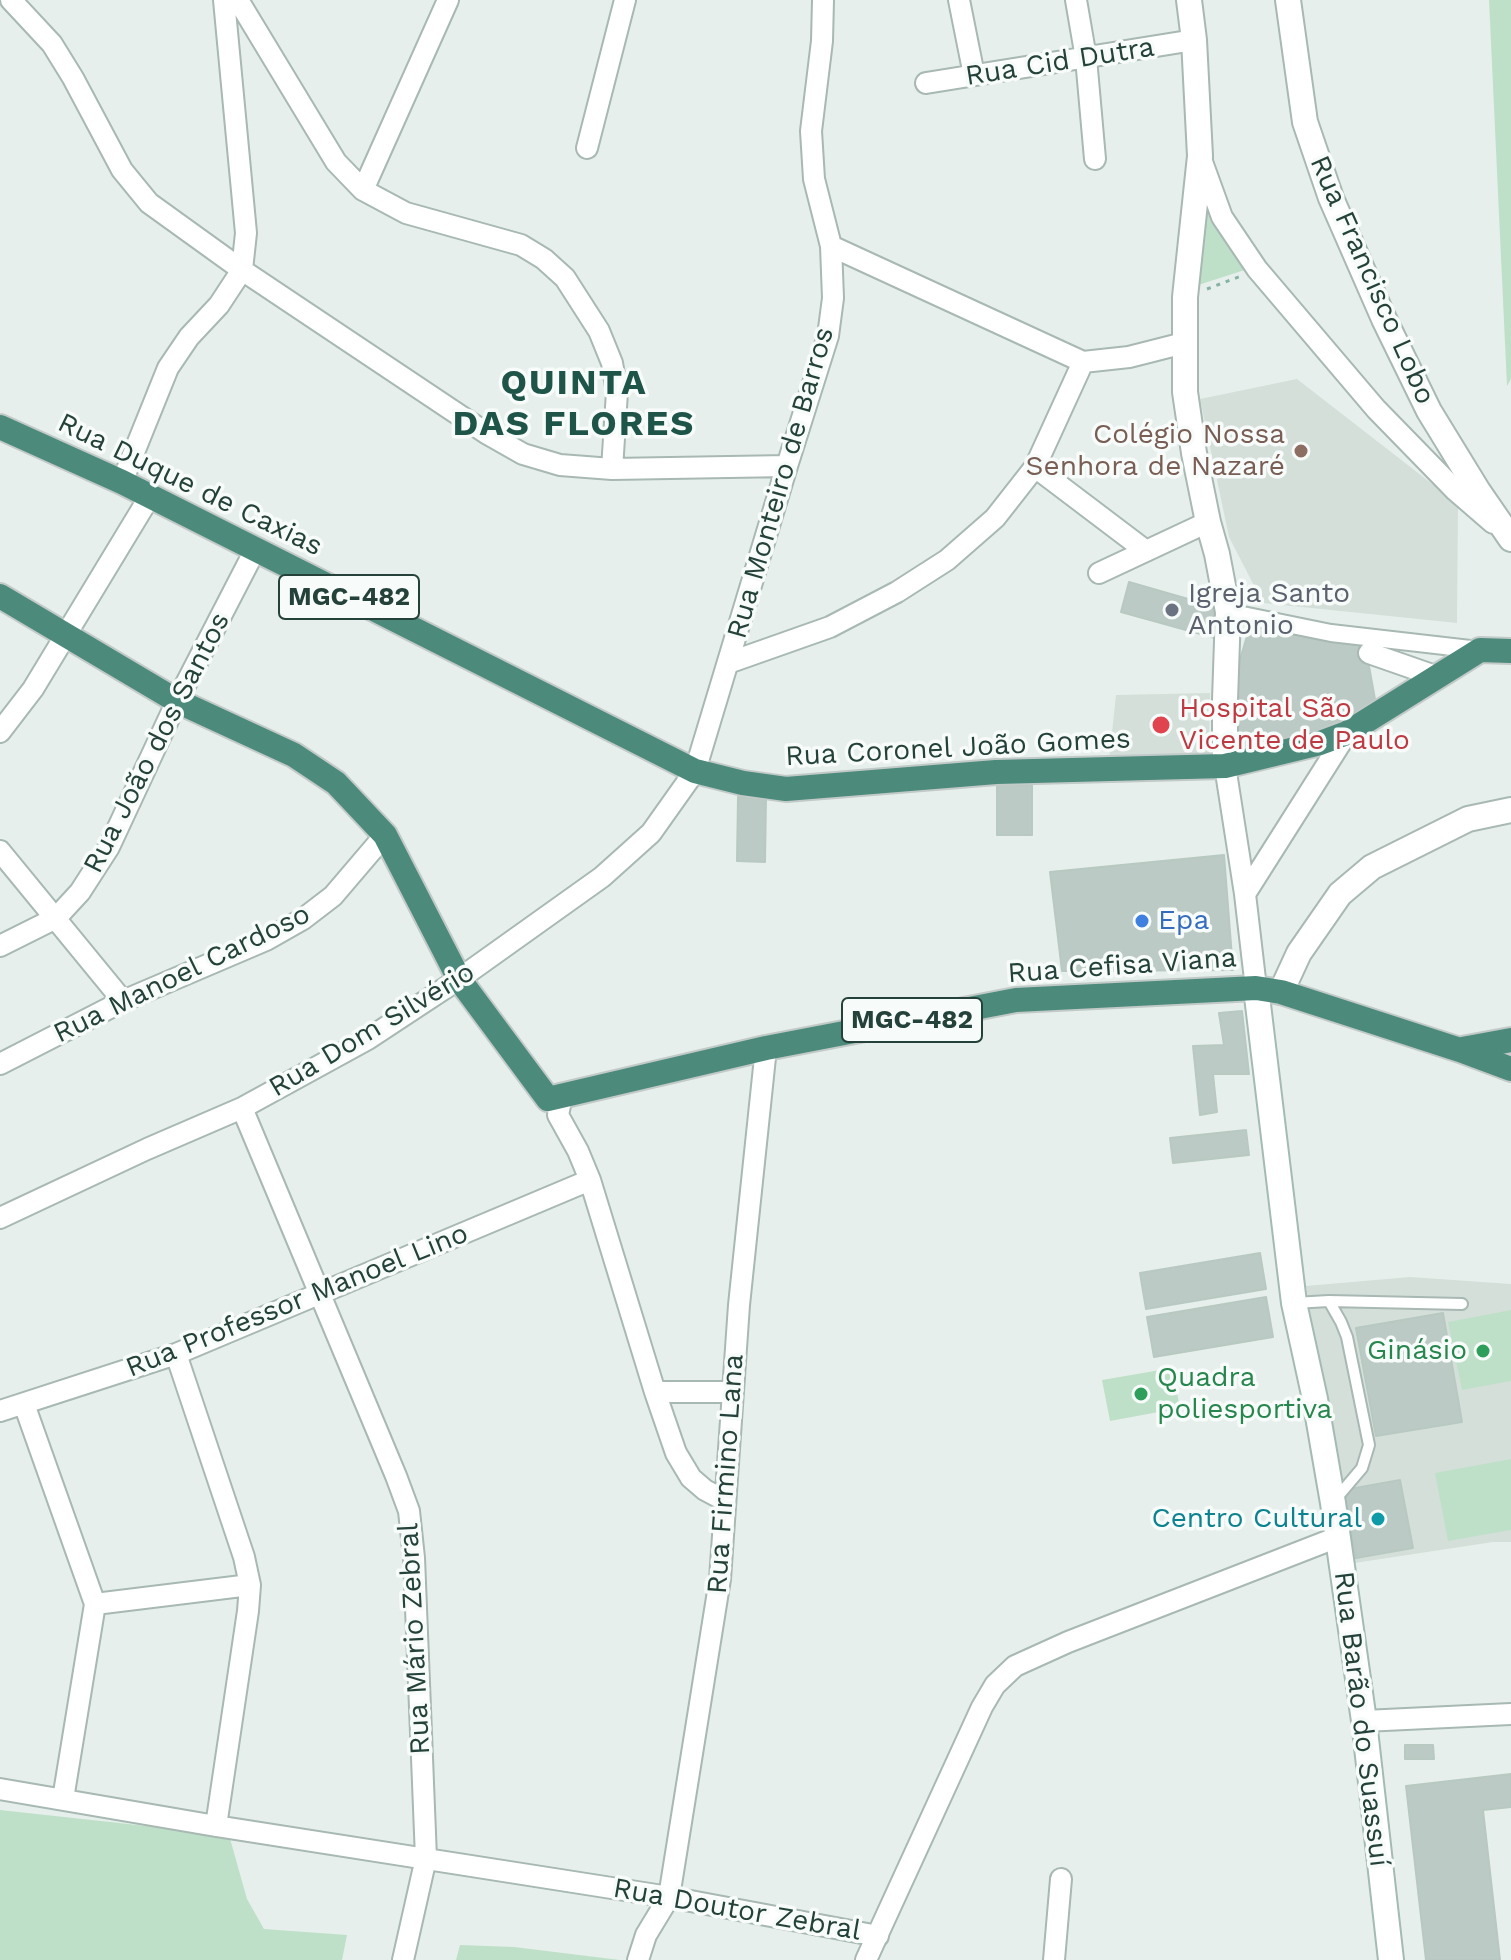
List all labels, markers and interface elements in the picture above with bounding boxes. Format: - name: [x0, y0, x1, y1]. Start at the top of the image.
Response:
- street label: Rua Cid Dutra: [963, 30, 1157, 94]
- street label: Rua Francisco Lobo: [1302, 151, 1442, 409]
- street label: Rua Monteiro de Barros: [720, 323, 842, 643]
- district label: QUINTA DAS FLORES: [453, 361, 695, 446]
- street label: Rua Duque de Caxias: [52, 406, 328, 564]
- place label: Colégio Nossa Senhora de Nazaré: [1026, 418, 1285, 484]
- marker: Colégio Nossa Senhora de Nazaré: [1292, 442, 1310, 460]
- road number: MGC-482: [279, 575, 419, 619]
- place label: Igreja Santo Antonio: [1188, 577, 1350, 643]
- marker: Igreja Santo Antonio: [1163, 601, 1181, 619]
- street label: Rua João dos Santos: [77, 607, 237, 879]
- place label: Hospital São Vicente de Paulo: [1179, 692, 1410, 758]
- marker: Hospital São Vicente de Paulo: [1150, 714, 1172, 736]
- street label: Rua Coronel João Gomes: [785, 722, 1131, 774]
- street label: Rua Manoel Cardoso: [48, 897, 316, 1051]
- place label: Epa: [1158, 904, 1209, 938]
- marker: Epa: [1133, 912, 1151, 930]
- street label: Rua Cefisa Viana: [1006, 941, 1238, 991]
- street label: Rua Dom Silvério: [263, 955, 481, 1105]
- road number: MGC-482: [842, 998, 982, 1042]
- street label: Rua Professor Manoel Lino: [121, 1217, 473, 1385]
- place label: Ginásio: [1367, 1334, 1467, 1368]
- marker: Ginásio: [1474, 1342, 1492, 1360]
- street label: Rua Firmino Lana: [701, 1353, 751, 1595]
- place label: Quadra poliesportiva: [1157, 1361, 1332, 1427]
- marker: Quadra poliesportiva: [1132, 1385, 1150, 1403]
- place label: Centro Cultural: [1151, 1502, 1362, 1536]
- marker: Centro Cultural: [1369, 1510, 1387, 1528]
- street label: Rua Mário Zebral: [392, 1522, 438, 1756]
- street label: Rua Barão do Suassuí: [1326, 1569, 1396, 1869]
- street label: Rua Doutor Zebral: [611, 1872, 863, 1948]

